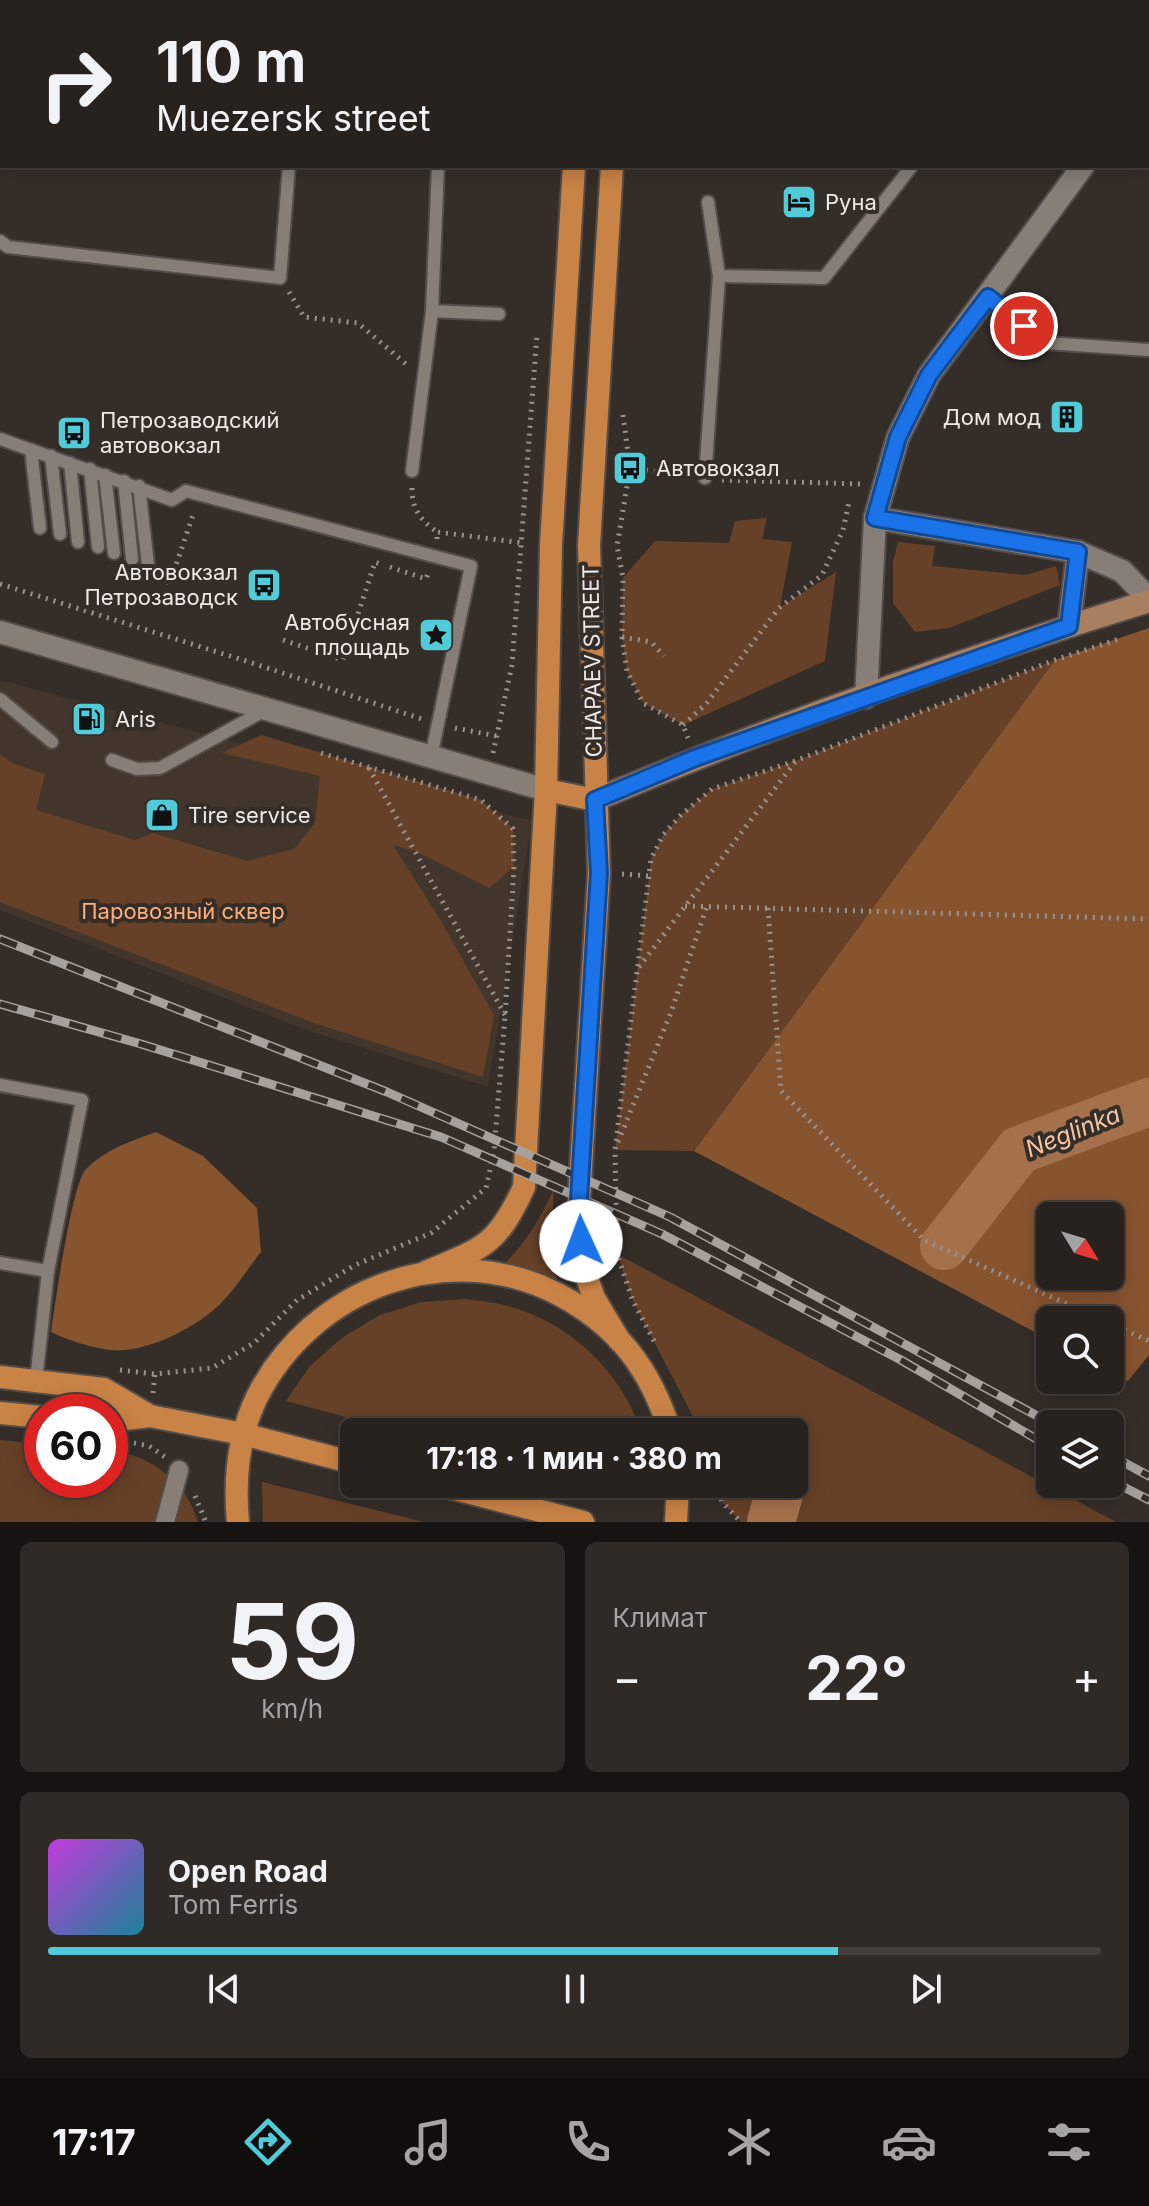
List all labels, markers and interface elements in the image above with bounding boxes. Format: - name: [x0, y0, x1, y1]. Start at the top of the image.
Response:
- text: 110 m: [156, 28, 306, 96]
- icon: right: [24, 32, 128, 136]
- text: Muezersk street: [156, 96, 431, 140]
- hotel icon: Руна: [780, 183, 818, 221]
- place label: Руна: [825, 189, 877, 215]
- pin: [990, 292, 1058, 360]
- icon: arrive: [1002, 304, 1046, 348]
- building icon: Дом мод: [1048, 398, 1086, 436]
- place label: Дом мод: [943, 404, 1041, 430]
- place label: Петрозаводский автовокзал: [100, 407, 280, 458]
- bus stop icon: Петрозаводский автовокзал: [55, 414, 93, 452]
- bus stop icon: Автовокзал: [611, 449, 649, 487]
- place label: Автовокзал: [656, 455, 780, 481]
- place label: Автовокзал Петрозаводск: [84, 559, 238, 610]
- street label: CHAPAEV STREET: [577, 564, 607, 758]
- bus stop icon: Автовокзал Петрозаводск: [245, 566, 283, 604]
- place label: Автобусная площадь: [284, 609, 410, 660]
- place icon: Автобусная площадь: [417, 616, 455, 654]
- fuel station icon: Aris: [70, 700, 108, 738]
- place label: Aris: [115, 706, 156, 732]
- shop icon: Tire service: [143, 796, 181, 834]
- place label: Tire service: [188, 802, 311, 828]
- park label: Паровозный сквер: [81, 898, 285, 924]
- water label: Neglinka: [1021, 1099, 1125, 1164]
- position arrow: [539, 1199, 623, 1283]
- north arrow: [1036, 1202, 1124, 1290]
- map controls: [1036, 1202, 1124, 1498]
- button: search: [1036, 1306, 1124, 1394]
- speed limit sign: 60: [24, 1394, 128, 1498]
- button: layers: [1036, 1410, 1124, 1498]
- text: 17:18 · 1 мин · 380 m: [426, 1440, 722, 1476]
- text: 59: [225, 1578, 359, 1704]
- text: Климат: [613, 1602, 707, 1633]
- text: 22°: [805, 1642, 908, 1714]
- text: −: [613, 1651, 642, 1705]
- text: +: [1072, 1651, 1101, 1705]
- text: km/h: [261, 1693, 323, 1724]
- text: Open Road: [168, 1853, 328, 1889]
- text: Tom Ferris: [168, 1889, 298, 1920]
- icon: previous: [202, 1967, 246, 2011]
- icon: pause: [553, 1967, 597, 2011]
- icon: next: [904, 1967, 948, 2011]
- icon: directions: [240, 2114, 296, 2170]
- icon: music: [400, 2114, 456, 2170]
- icon: phone: [560, 2114, 616, 2170]
- icon: climate: [721, 2114, 777, 2170]
- icon: car: [881, 2114, 937, 2170]
- icon: filters: [1041, 2114, 1097, 2170]
- text: 17:17: [52, 2120, 136, 2164]

